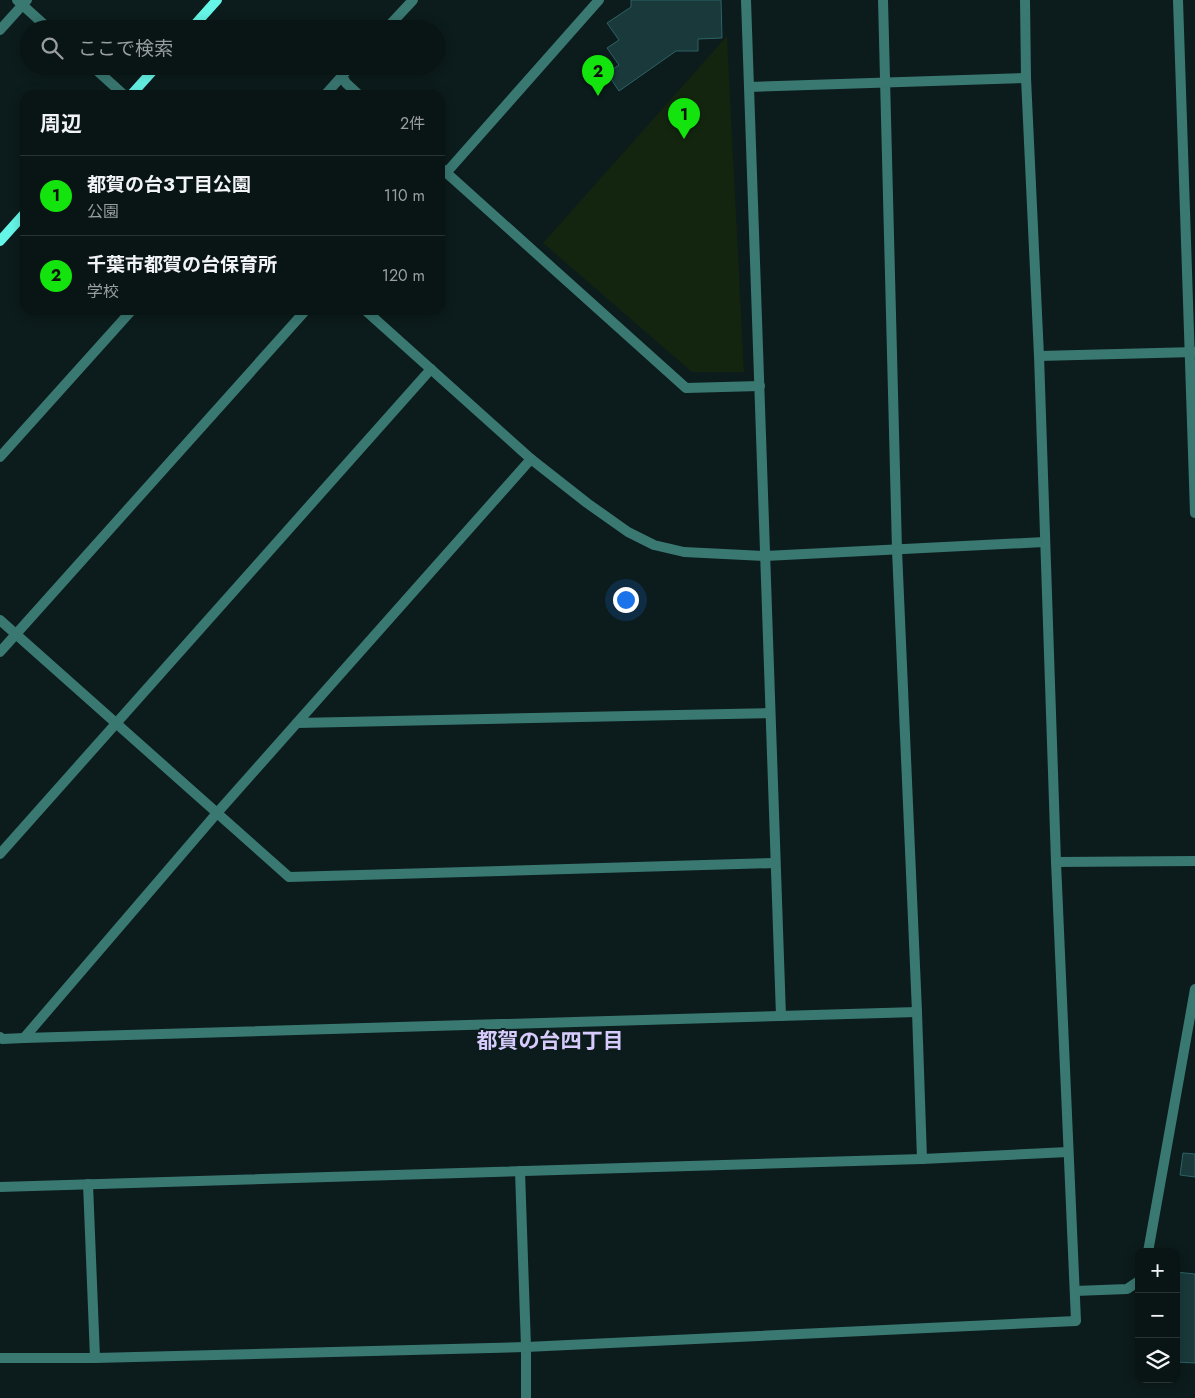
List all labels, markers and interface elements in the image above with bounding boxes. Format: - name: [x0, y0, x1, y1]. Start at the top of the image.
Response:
- search box: [20, 20, 445, 75]
- icon: search: [38, 34, 66, 62]
- text: ここで検索: [78, 35, 173, 62]
- pin: 2: [582, 55, 614, 96]
- pin: 1: [668, 98, 700, 139]
- text: 周辺: [40, 109, 82, 139]
- text: 2件: [400, 112, 425, 135]
- text: 都賀の台3丁目公園: [87, 171, 251, 198]
- text: 1: [52, 184, 60, 207]
- text: 110 m: [384, 184, 425, 207]
- text: 公園: [87, 200, 119, 223]
- text: 千葉市都賀の台保育所: [87, 251, 277, 278]
- text: 2: [51, 264, 61, 287]
- text: 120 m: [382, 264, 425, 287]
- text: 学校: [87, 280, 119, 303]
- your location: [613, 587, 639, 613]
- district label: 都賀の台四丁目: [477, 1026, 624, 1056]
- map controls: [1135, 1248, 1180, 1383]
- button: +: [1135, 1248, 1180, 1293]
- button: −: [1135, 1293, 1180, 1338]
- button: layers: [1135, 1338, 1180, 1383]

